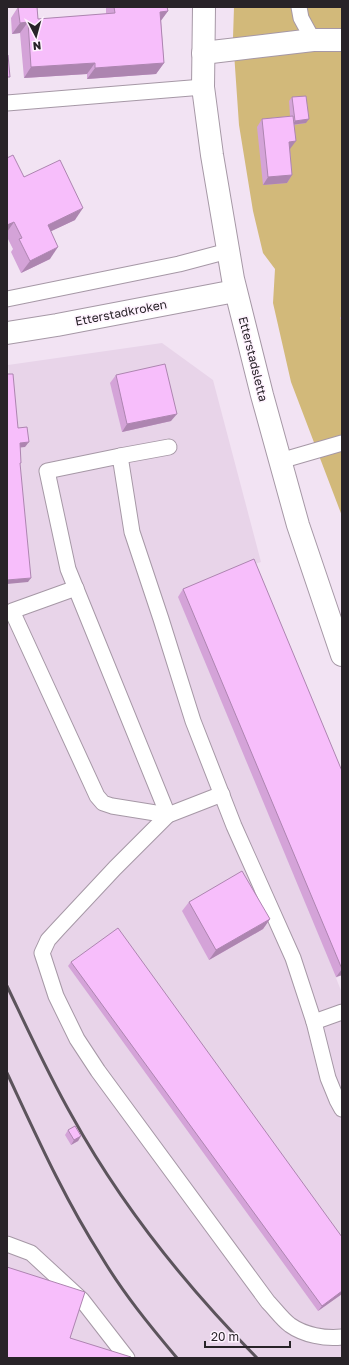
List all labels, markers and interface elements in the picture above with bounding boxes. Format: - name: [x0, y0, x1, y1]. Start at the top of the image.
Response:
- north arrow: [16, 16, 56, 56]
- text: N: [32, 40, 42, 53]
- street label: Etterstadkroken: [74, 296, 168, 329]
- street label: Etterstadsletta: [236, 315, 271, 403]
- scale bar: [205, 1323, 290, 1349]
- text: 20 m: [211, 1329, 239, 1344]

